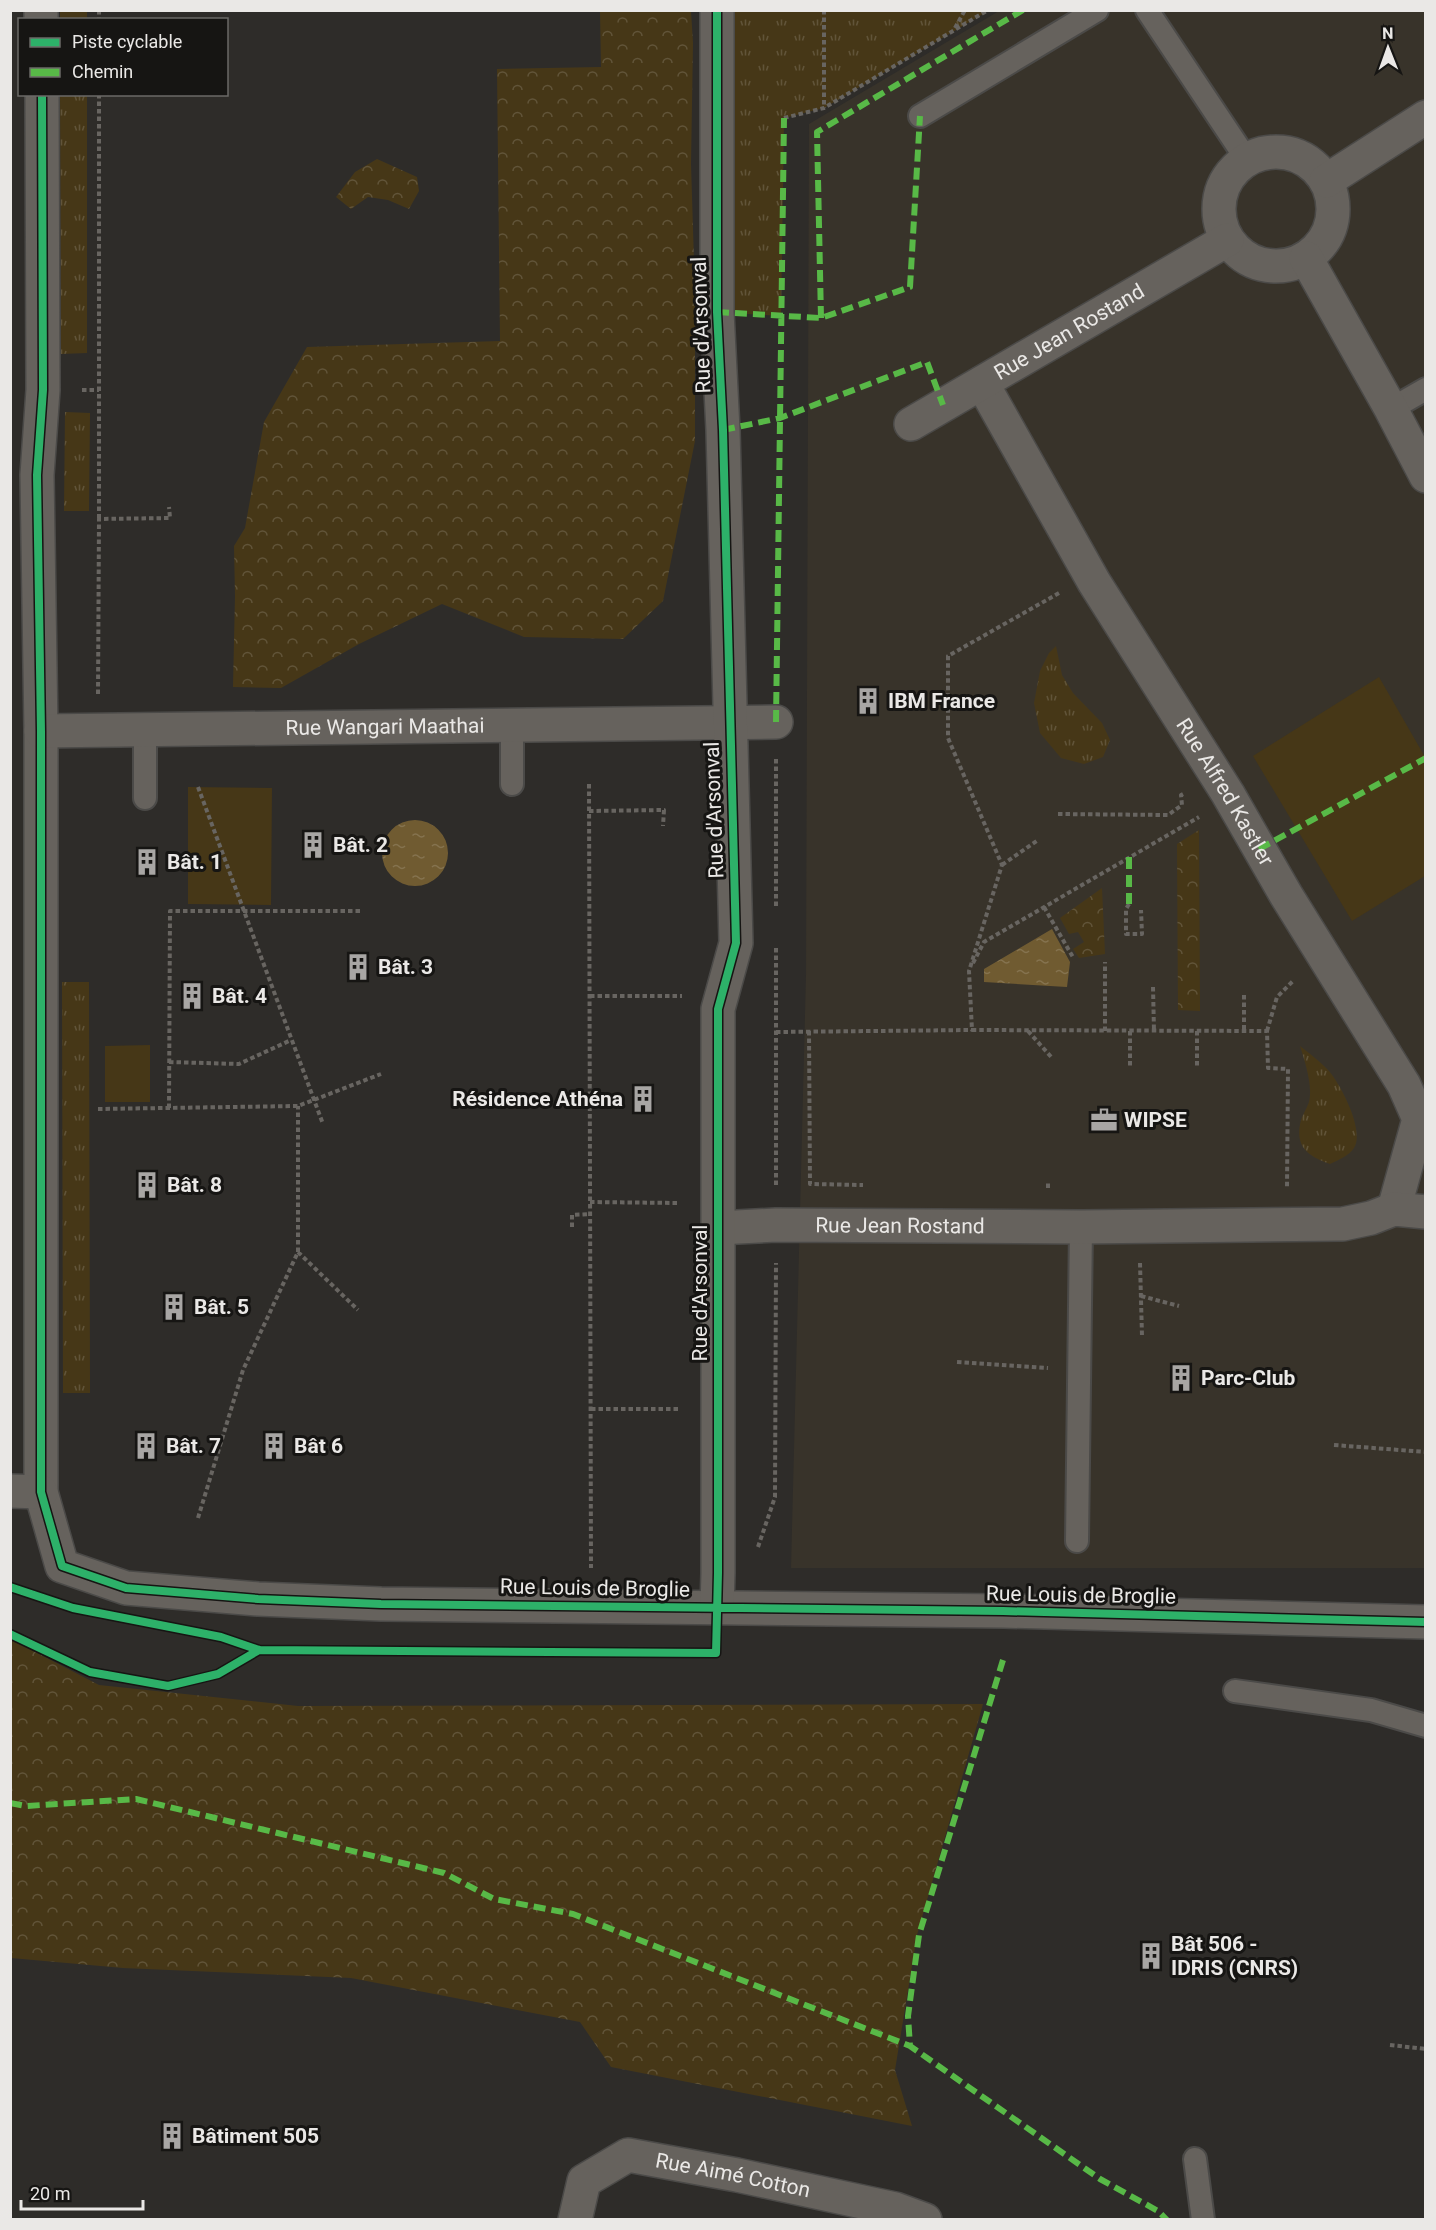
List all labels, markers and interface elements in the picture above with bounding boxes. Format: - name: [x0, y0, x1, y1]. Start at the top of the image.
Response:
- legend: [18, 18, 228, 96]
- north arrow: [1358, 18, 1418, 78]
- text: N: [1382, 24, 1394, 43]
- text: Piste cyclable: [72, 31, 182, 52]
- text: Chemin: [72, 61, 133, 82]
- street label: Rue d'Arsonval: [687, 256, 715, 394]
- street label: Rue Jean Rostand: [990, 279, 1148, 385]
- building icon: IBM France: [853, 686, 883, 716]
- place label: IBM France: [888, 689, 995, 713]
- street label: Rue Wangari Maathai: [285, 714, 485, 740]
- street label: Rue Alfred Kastler: [1171, 714, 1279, 870]
- street label: Rue d'Arsonval: [700, 741, 728, 879]
- building icon: Bât. 2: [298, 830, 328, 860]
- place label: Bât. 2: [333, 833, 388, 857]
- building icon: Bât. 1: [132, 847, 162, 877]
- place label: Bât. 1: [167, 850, 222, 874]
- building icon: Bât. 3: [343, 952, 373, 982]
- place label: Bât. 3: [378, 955, 433, 979]
- building icon: Bât. 4: [177, 981, 207, 1011]
- place label: Bât. 4: [212, 984, 267, 1008]
- building icon: Résidence Athéna: [628, 1084, 658, 1114]
- place label: Résidence Athéna: [452, 1087, 623, 1111]
- office icon: WIPSE: [1089, 1105, 1119, 1135]
- place label: WIPSE: [1124, 1108, 1187, 1132]
- building icon: Bât. 8: [132, 1170, 162, 1200]
- place label: Bât. 8: [167, 1173, 222, 1197]
- street label: Rue Jean Rostand: [815, 1213, 985, 1238]
- street label: Rue d'Arsonval: [688, 1225, 712, 1361]
- building icon: Bât. 5: [159, 1292, 189, 1322]
- place label: Bât. 5: [194, 1295, 249, 1319]
- building icon: Parc-Club: [1166, 1363, 1196, 1393]
- place label: Parc-Club: [1201, 1366, 1295, 1390]
- building icon: Bât. 7: [131, 1431, 161, 1461]
- building icon: Bât 6: [259, 1431, 289, 1461]
- place label: Bât. 7: [166, 1434, 221, 1458]
- place label: Bât 6: [294, 1434, 343, 1458]
- street label: Rue Louis de Broglie: [500, 1574, 690, 1602]
- street label: Rue Louis de Broglie: [986, 1581, 1176, 1609]
- place label: Bât 506 - IDRIS (CNRS): [1171, 1932, 1298, 1980]
- building icon: Bât 506 - IDRIS (CNRS): [1136, 1941, 1166, 1971]
- building icon: Bâtiment 505: [157, 2121, 187, 2151]
- place label: Bâtiment 505: [192, 2124, 319, 2148]
- street label: Rue Aimé Cotton: [654, 2148, 813, 2202]
- scale bar: [21, 2173, 142, 2211]
- text: 20 m: [30, 2183, 70, 2204]

